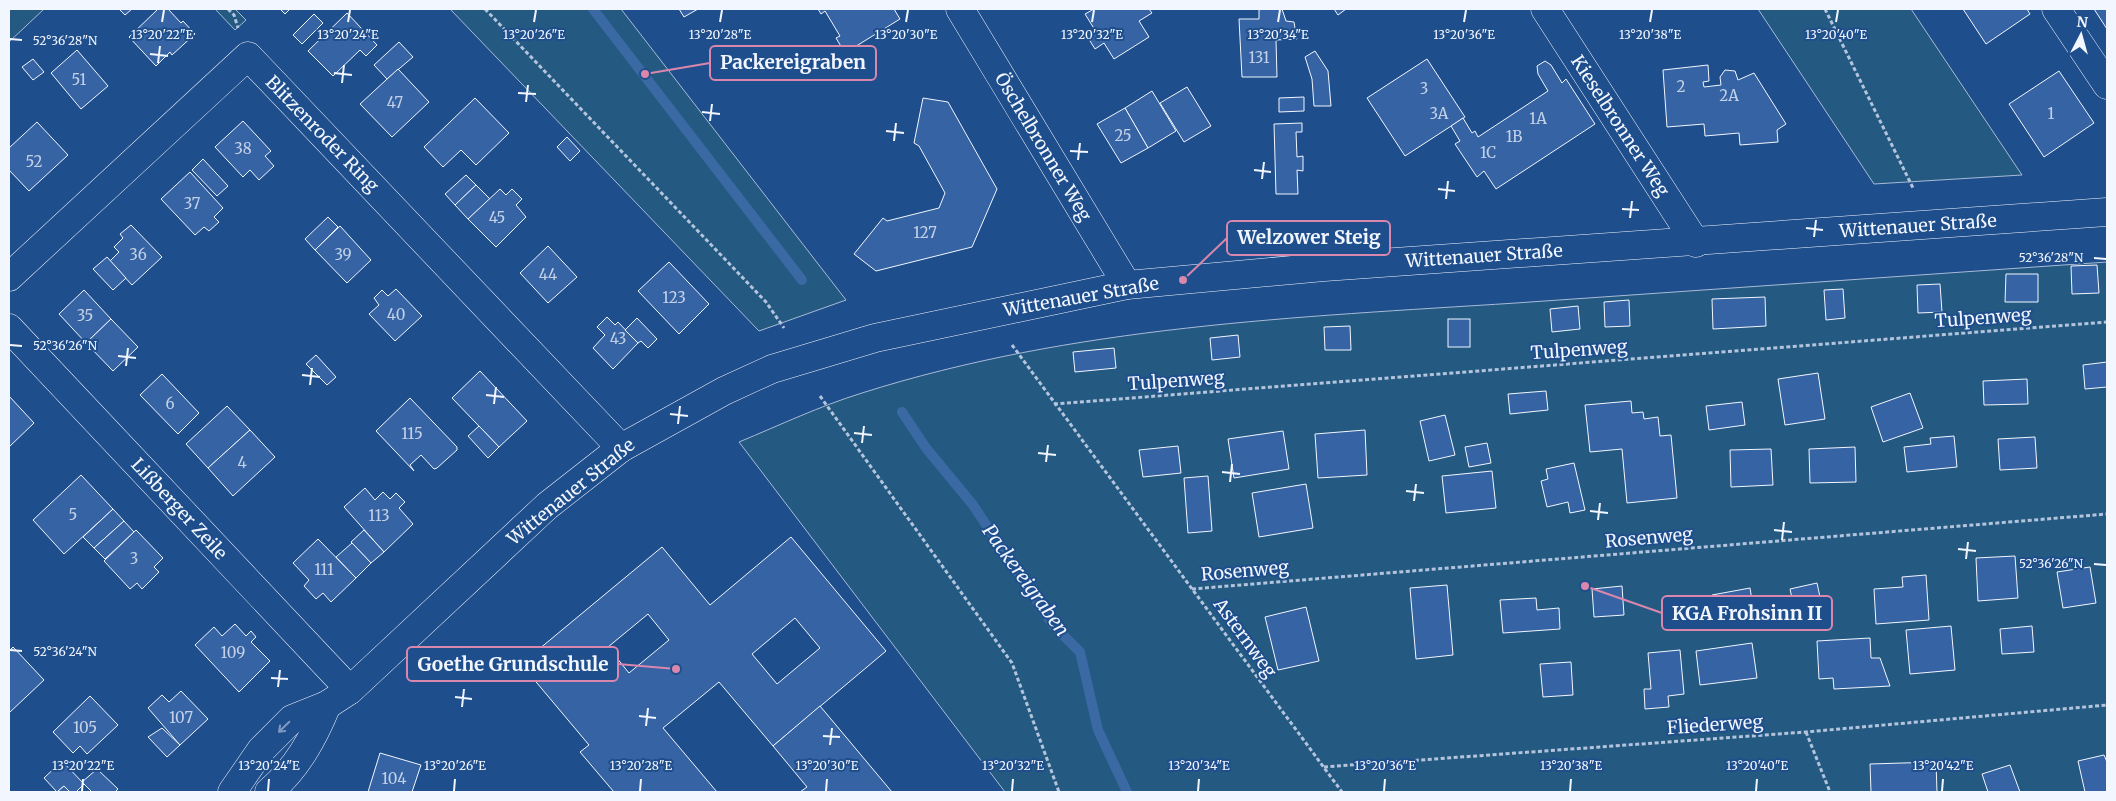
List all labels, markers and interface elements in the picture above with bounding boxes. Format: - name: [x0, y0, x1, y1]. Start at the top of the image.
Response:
- north arrow: [2056, 10, 2106, 60]
- text: N: [2076, 13, 2089, 32]
- text: 13°20'22"E: [131, 27, 193, 42]
- text: 13°20'24"E: [317, 27, 379, 42]
- text: 13°20'26"E: [503, 27, 565, 42]
- text: 13°20'28"E: [689, 27, 752, 42]
- text: 13°20'30"E: [875, 27, 938, 42]
- text: 13°20'32"E: [1061, 27, 1123, 42]
- text: 13°20'34"E: [1247, 27, 1309, 42]
- text: 13°20'36"E: [1433, 27, 1495, 42]
- text: 13°20'38"E: [1619, 27, 1681, 42]
- text: 13°20'40"E: [1805, 27, 1867, 42]
- text: 52°36'28"N: [33, 33, 98, 48]
- callout: Packereigraben: [710, 46, 876, 80]
- house number: 131: [1248, 48, 1270, 67]
- text: Packereigraben: [720, 50, 866, 74]
- street label: Kieselbronner Weg: [1566, 51, 1675, 201]
- street label: Öschelbronner Weg: [990, 68, 1097, 225]
- house number: 51: [72, 70, 87, 89]
- street label: Blitzenroder Ring: [261, 70, 384, 197]
- house number: 2: [1677, 77, 1686, 96]
- house number: 3: [1420, 79, 1428, 98]
- house number: 2A: [1719, 86, 1739, 105]
- house number: 47: [387, 93, 404, 112]
- house number: 3A: [1430, 104, 1449, 123]
- house number: 1: [2048, 104, 2055, 123]
- house number: 1A: [1529, 109, 1547, 128]
- house number: 25: [1114, 126, 1132, 145]
- house number: 1B: [1506, 127, 1522, 146]
- house number: 38: [234, 139, 252, 158]
- house number: 1C: [1480, 143, 1496, 162]
- house number: 52: [25, 152, 43, 171]
- house number: 37: [184, 194, 201, 213]
- house number: 45: [489, 208, 505, 227]
- street label: Wittenauer Straße: [1838, 209, 1997, 243]
- callout: Welzower Steig: [1227, 221, 1390, 255]
- house number: 127: [913, 223, 937, 242]
- text: Welzower Steig: [1236, 225, 1381, 249]
- street label: Wittenauer Straße: [1404, 239, 1563, 273]
- house number: 36: [129, 245, 147, 264]
- house number: 39: [334, 245, 352, 264]
- text: 52°36'28"N: [2019, 250, 2084, 265]
- house number: 44: [539, 265, 557, 284]
- street label: Wittenauer Straße: [1000, 272, 1160, 322]
- house number: 123: [662, 288, 686, 307]
- street label: Tulpenweg: [1934, 303, 2032, 332]
- house number: 40: [387, 305, 405, 324]
- house number: 35: [77, 306, 93, 325]
- house number: 43: [610, 329, 626, 348]
- street label: Tulpenweg: [1530, 335, 1628, 364]
- text: 52°36'26"N: [33, 338, 98, 353]
- street label: Tulpenweg: [1127, 366, 1225, 395]
- house number: 6: [165, 394, 175, 413]
- house number: 115: [401, 424, 423, 443]
- street label: Wittenauer Straße: [501, 433, 639, 551]
- street label: Lißberger Zeile: [126, 453, 232, 564]
- house number: 4: [237, 453, 247, 472]
- house number: 5: [69, 505, 77, 524]
- house number: 113: [368, 506, 390, 525]
- water label: Packereigraben: [977, 519, 1075, 641]
- street label: Rosenweg: [1604, 522, 1694, 553]
- house number: 3: [130, 549, 138, 568]
- street label: Rosenweg: [1200, 555, 1290, 586]
- text: 52°36'26"N: [2019, 556, 2084, 571]
- house number: 111: [314, 560, 334, 579]
- street label: Asternweg: [1208, 593, 1282, 682]
- callout: KGA Frohsinn II: [1662, 596, 1832, 630]
- text: KGA Frohsinn II: [1672, 601, 1822, 625]
- house number: 109: [221, 643, 245, 662]
- text: 52°36'24"N: [33, 644, 97, 659]
- callout: Goethe Grundschule: [407, 647, 618, 681]
- text: Goethe Grundschule: [418, 652, 608, 676]
- house number: 107: [169, 708, 193, 727]
- street label: Fliederweg: [1666, 710, 1764, 739]
- house number: 105: [73, 718, 97, 737]
- one-way arrow: [278, 721, 290, 733]
- text: 13°20'22"E: [52, 758, 114, 773]
- text: 13°20'24"E: [238, 758, 300, 773]
- text: 13°20'26"E: [424, 758, 486, 773]
- text: 13°20'28"E: [610, 758, 673, 773]
- text: 13°20'30"E: [796, 758, 859, 773]
- text: 13°20'32"E: [982, 758, 1044, 773]
- text: 13°20'34"E: [1168, 758, 1230, 773]
- text: 13°20'36"E: [1354, 758, 1416, 773]
- text: 13°20'38"E: [1540, 758, 1602, 773]
- text: 13°20'40"E: [1726, 758, 1788, 773]
- text: 13°20'42"E: [1913, 758, 1974, 773]
- house number: 104: [382, 769, 406, 788]

